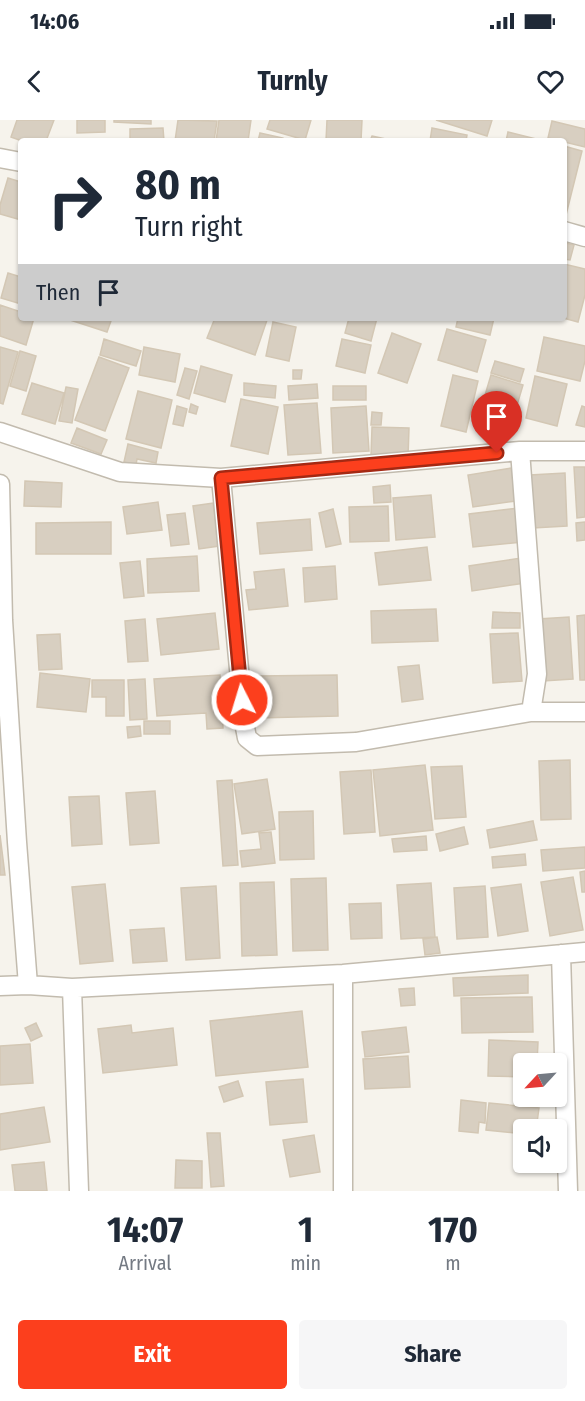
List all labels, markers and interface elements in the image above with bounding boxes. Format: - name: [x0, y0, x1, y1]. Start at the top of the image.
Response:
- text: 14:06: [30, 8, 79, 35]
- icon: back: [18, 65, 51, 98]
- text: Turnly: [257, 65, 328, 97]
- icon: heart: [534, 65, 567, 98]
- text: 80 m: [135, 160, 221, 210]
- icon: right: [36, 162, 114, 240]
- text: Turn right: [135, 211, 243, 243]
- icon: arrive: [92, 276, 125, 309]
- text: Then: [36, 279, 80, 306]
- pin: [471, 391, 522, 453]
- icon: arrive: [480, 400, 513, 433]
- position arrow: [210, 668, 274, 732]
- north arrow: [513, 1053, 567, 1107]
- map controls: [513, 1053, 567, 1173]
- button: sound: [513, 1119, 567, 1173]
- text: 14:07: [107, 1208, 183, 1252]
- text: 1: [298, 1208, 313, 1252]
- text: 170: [428, 1208, 478, 1252]
- text: Arrival: [119, 1251, 172, 1275]
- text: min: [290, 1251, 321, 1275]
- text: m: [445, 1251, 461, 1275]
- button: Exit: [18, 1320, 287, 1389]
- button: Share: [299, 1320, 567, 1389]

